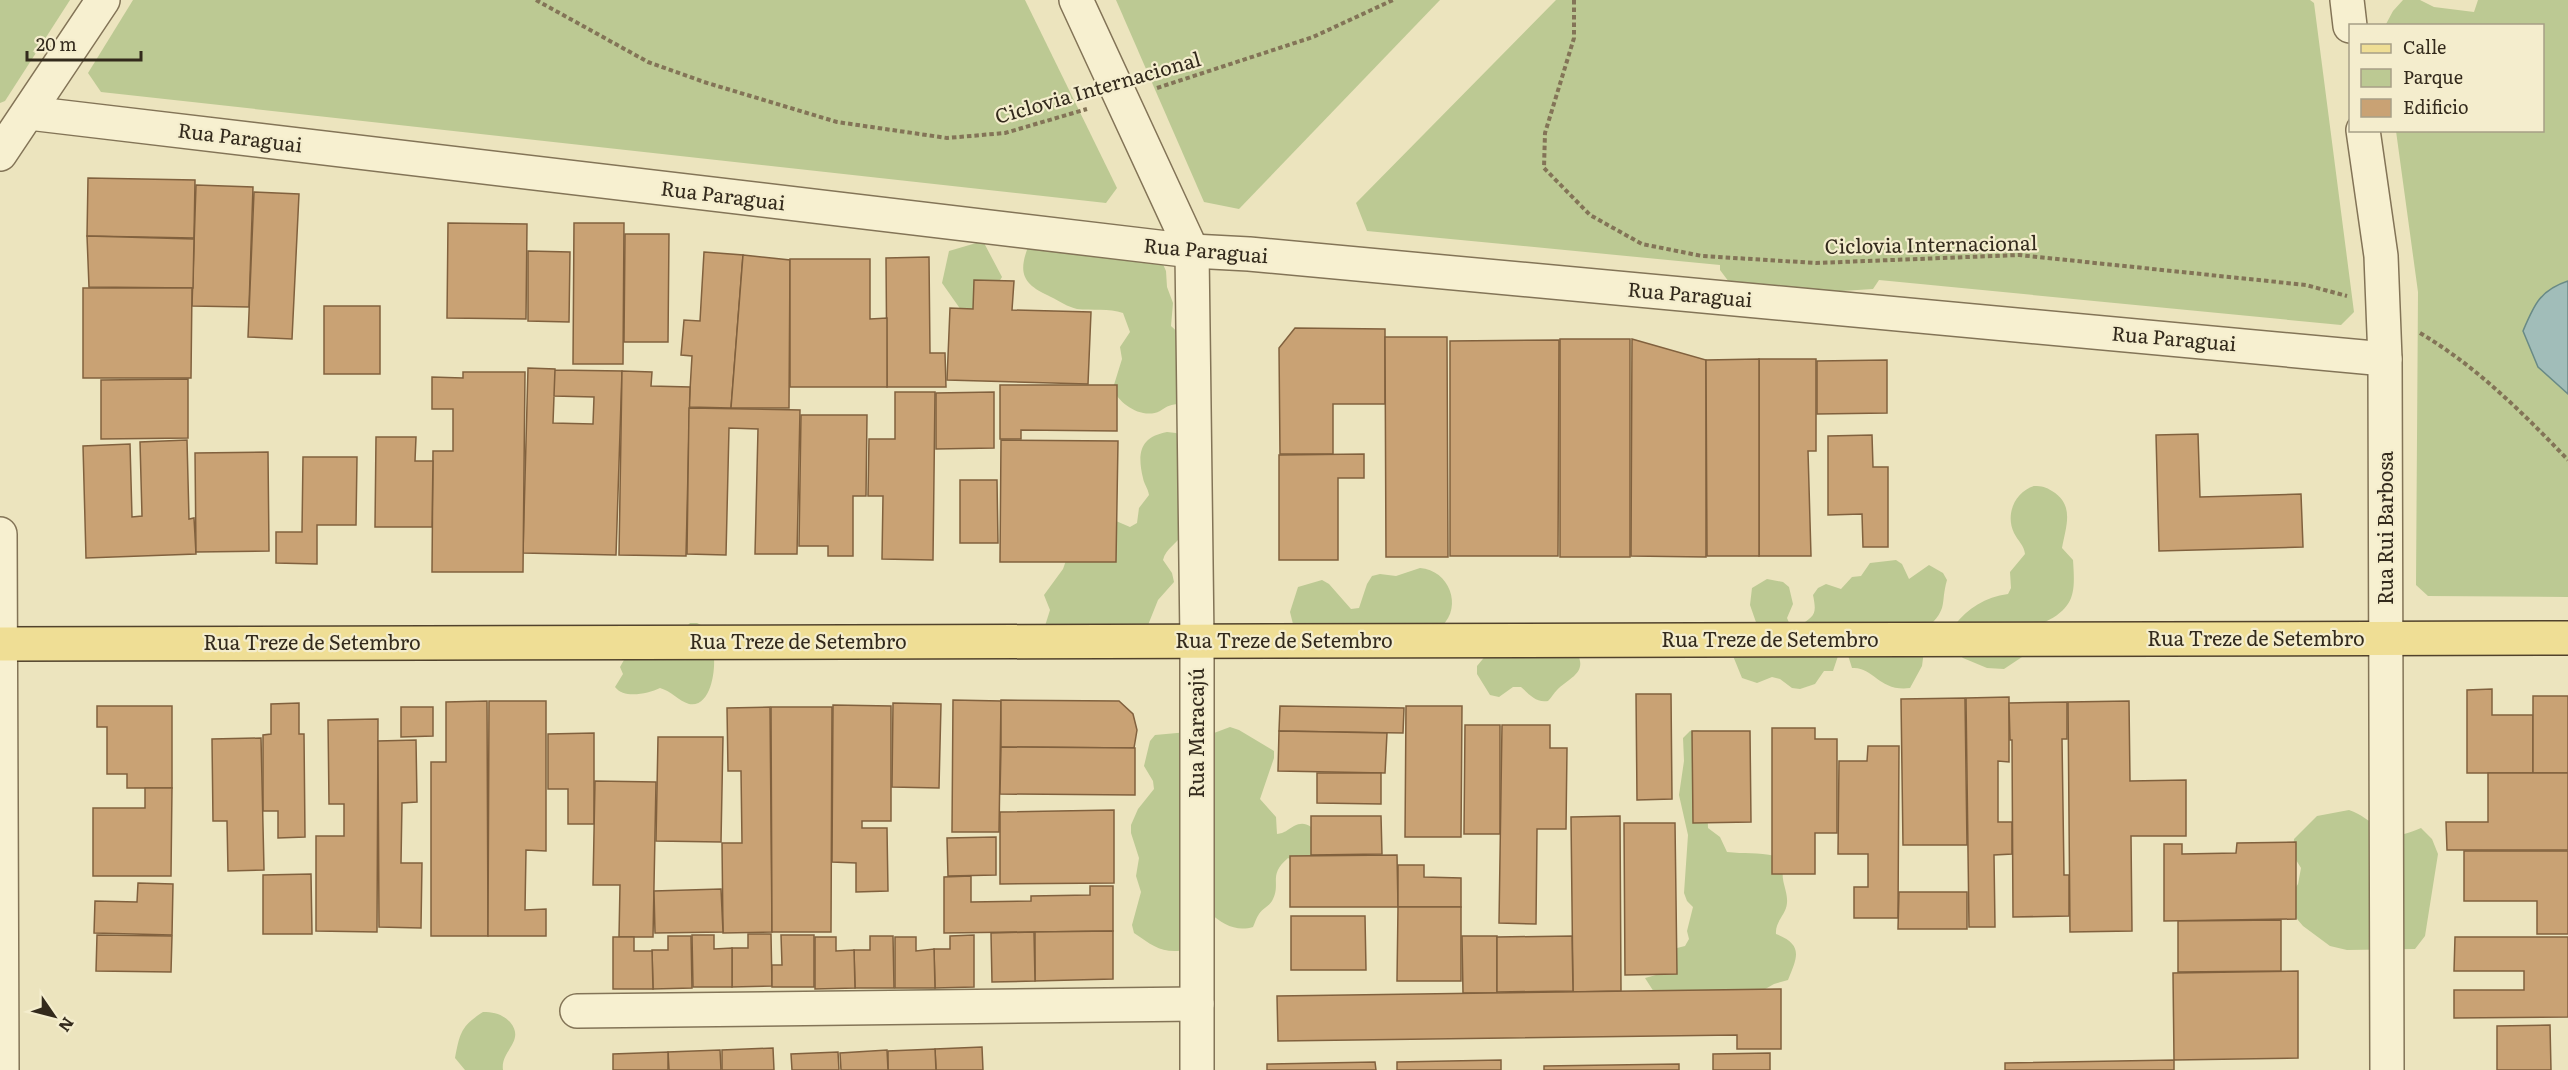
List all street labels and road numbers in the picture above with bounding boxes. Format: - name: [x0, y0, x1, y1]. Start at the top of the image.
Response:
- street label: Ciclovia Internacional: [991, 42, 1204, 130]
- street label: Rua Paraguai: [176, 113, 305, 159]
- street label: Rua Paraguai: [659, 171, 788, 217]
- street label: Ciclovia Internacional: [1824, 226, 2038, 260]
- street label: Rua Paraguai: [1143, 229, 1270, 269]
- street label: Rua Paraguai: [1627, 273, 1754, 313]
- street label: Rua Paraguai: [2111, 317, 2238, 357]
- street label: Rua Rui Barbosa: [2369, 451, 2399, 605]
- street label: Rua Treze de Setembro: [2147, 622, 2365, 652]
- street label: Rua Treze de Setembro: [1661, 623, 1879, 653]
- street label: Rua Treze de Setembro: [1175, 624, 1393, 654]
- street label: Rua Treze de Setembro: [689, 625, 907, 655]
- street label: Rua Treze de Setembro: [203, 626, 421, 656]
- street label: Rua Maracajú: [1180, 667, 1210, 798]

